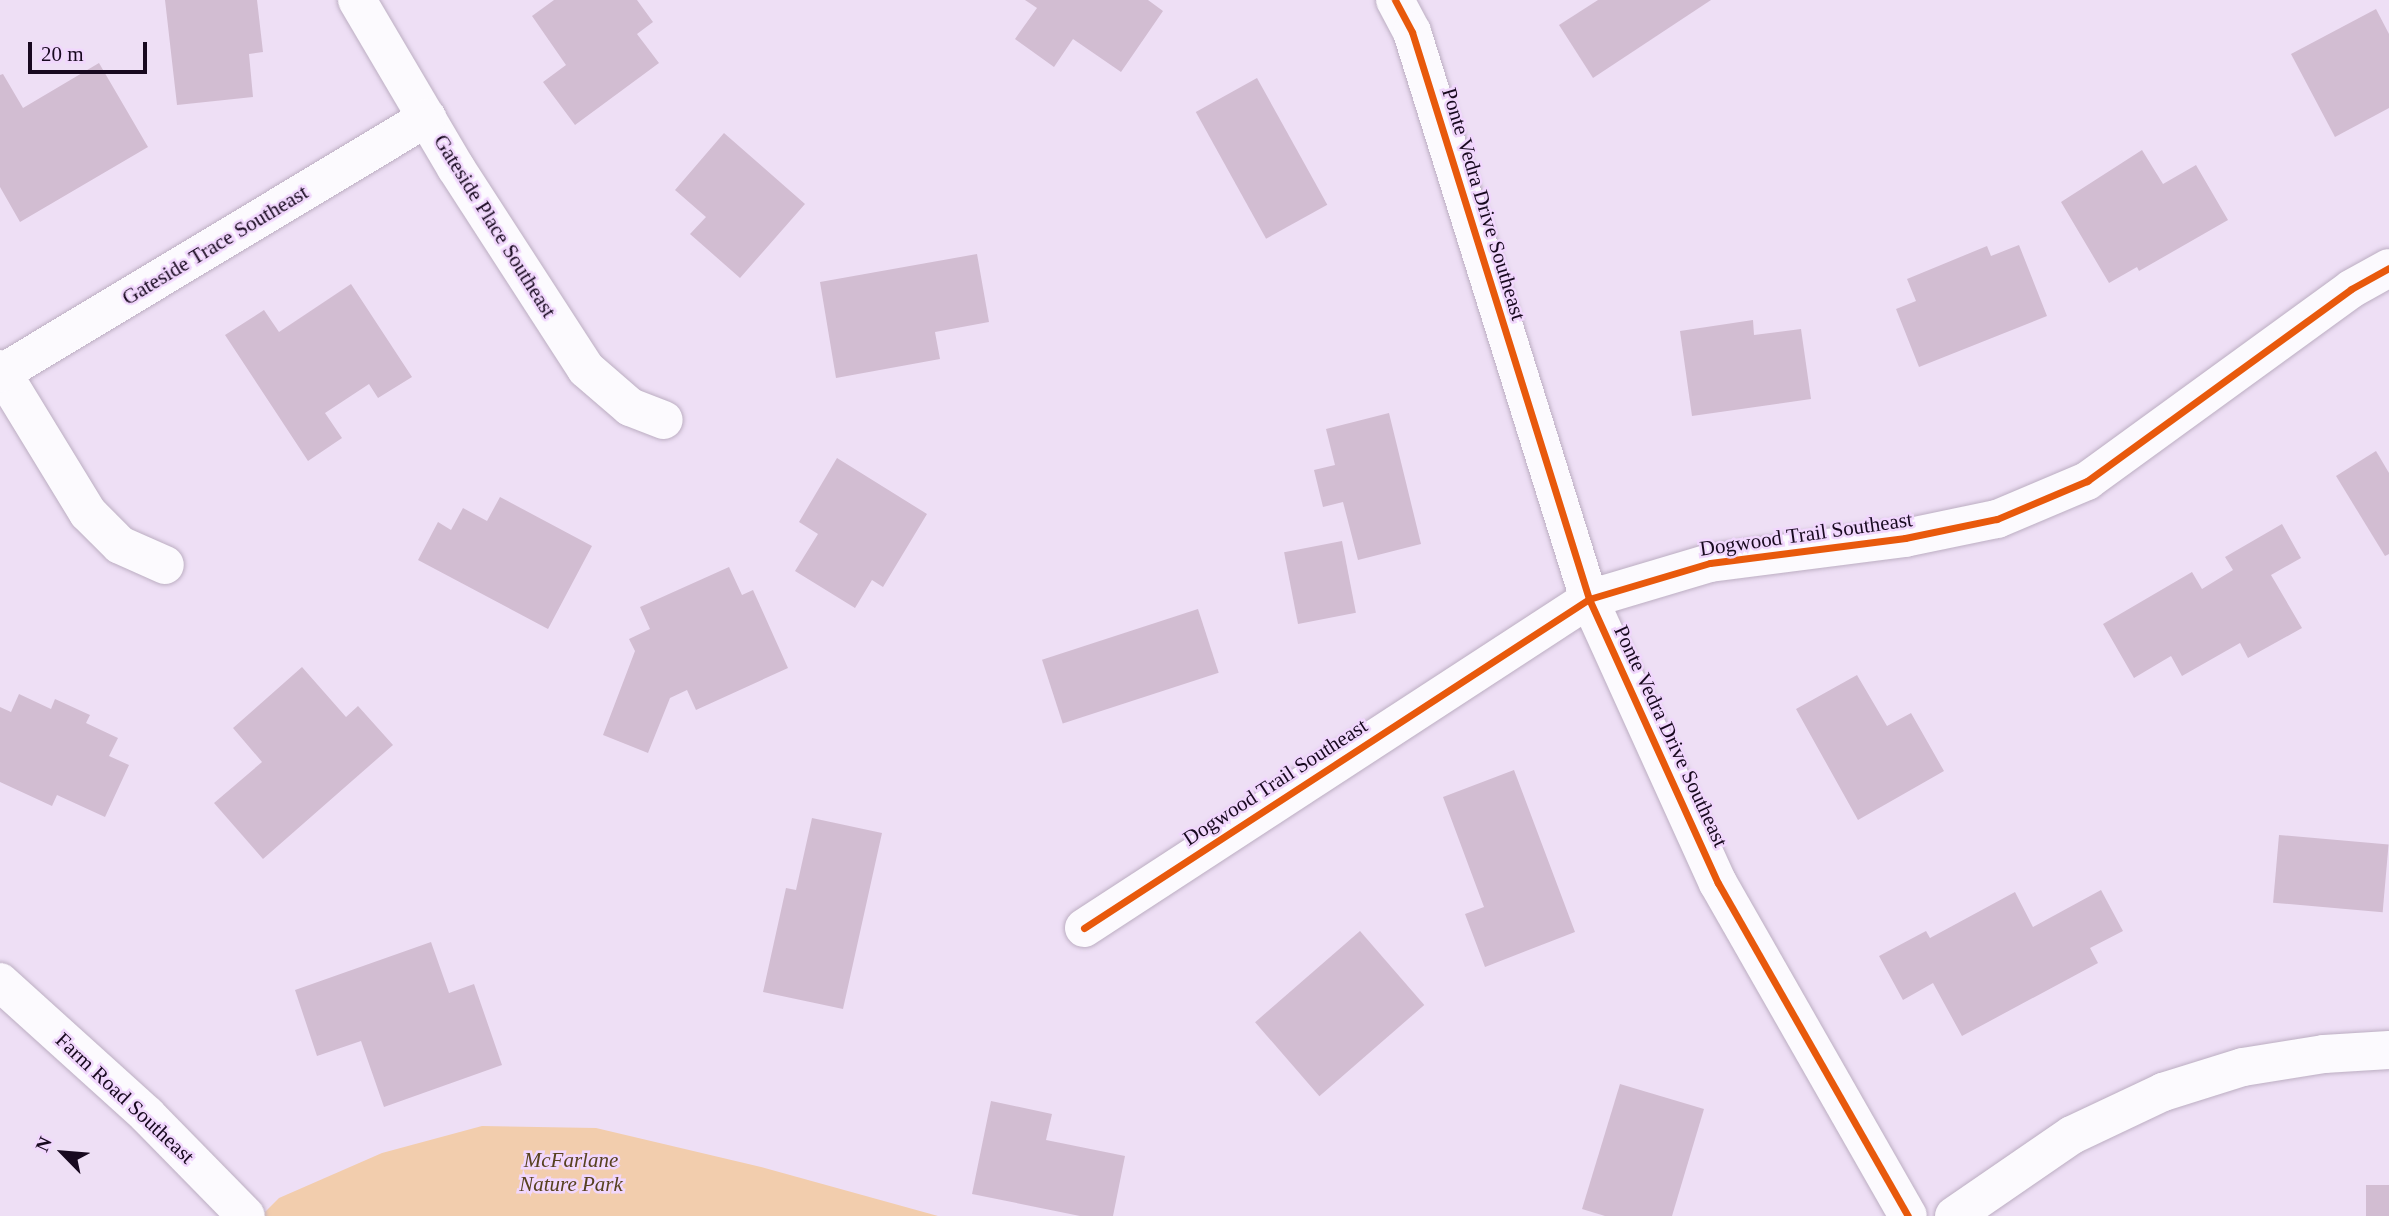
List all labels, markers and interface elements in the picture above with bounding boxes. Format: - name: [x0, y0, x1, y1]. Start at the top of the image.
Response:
- scale bar: [32, 28, 150, 72]
- text: 20 m: [41, 42, 84, 66]
- street label: Ponte Vedra Drive Southeast: [1437, 85, 1531, 323]
- street label: Gateside Place Southeast: [428, 130, 562, 322]
- street label: Gateside Trace Southeast: [117, 179, 313, 311]
- street label: Dogwood Trail Southeast: [1698, 507, 1914, 561]
- street label: Ponte Vedra Drive Southeast: [1608, 621, 1734, 851]
- street label: Dogwood Trail Southeast: [1178, 713, 1372, 851]
- street label: Farm Road Southeast: [50, 1027, 200, 1169]
- north arrow: [28, 1118, 98, 1188]
- text: N: [31, 1133, 56, 1155]
- park label: McFarlane Nature Park: [519, 1147, 623, 1197]

